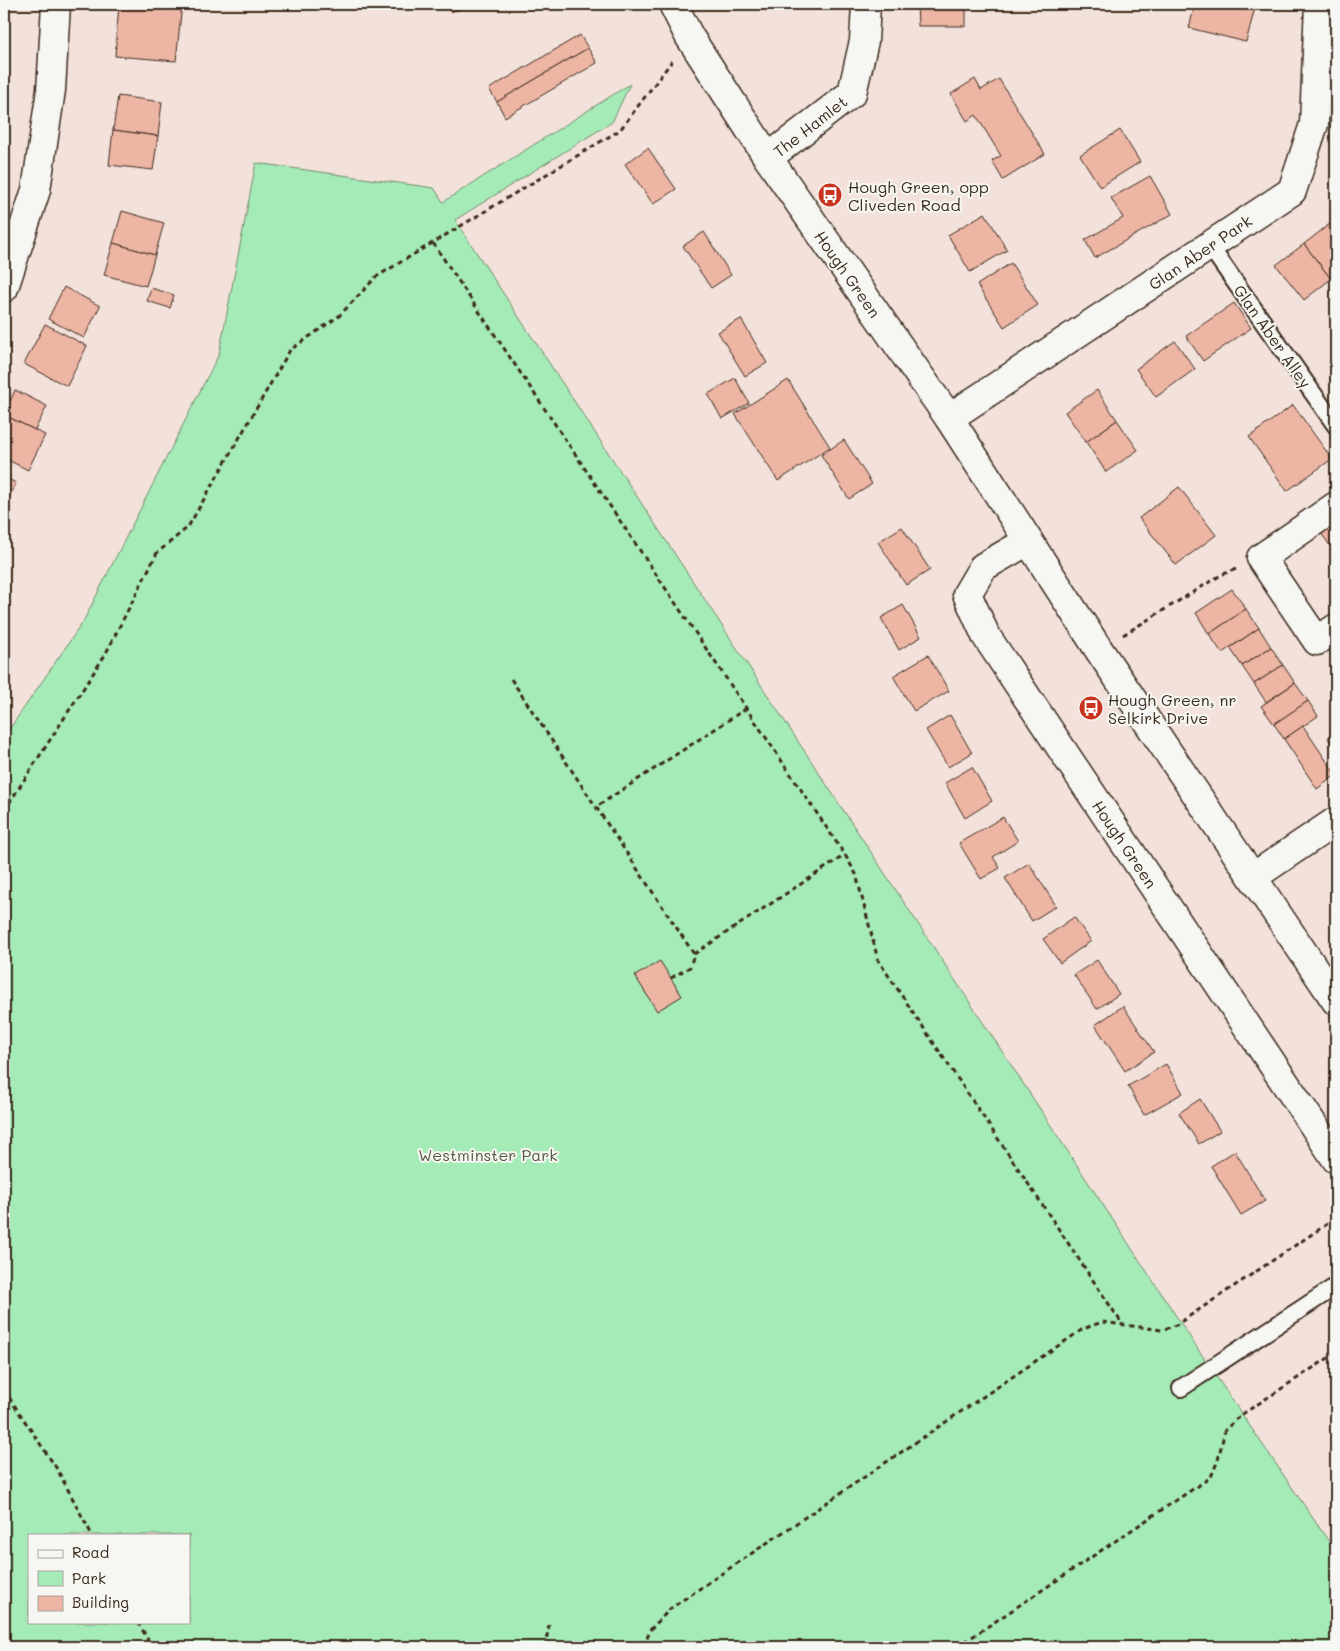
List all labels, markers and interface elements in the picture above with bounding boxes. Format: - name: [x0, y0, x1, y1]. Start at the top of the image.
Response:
- street label: The Hamlet: [769, 91, 851, 161]
- place label: Hough Green, opp Cliveden Road: [848, 176, 989, 215]
- bus stop icon: Hough Green, opp Cliveden Road: [817, 182, 843, 208]
- street label: Glan Aber Park: [1144, 210, 1256, 294]
- street label: Hough Green: [810, 226, 886, 322]
- street label: Glan Aber Alley: [1230, 280, 1316, 392]
- place label: Hough Green, nr Selkirk Drive: [1108, 689, 1236, 728]
- bus stop icon: Hough Green, nr Selkirk Drive: [1078, 695, 1104, 721]
- street label: Hough Green: [1088, 796, 1162, 892]
- park label: Westminster Park: [418, 1144, 558, 1165]
- legend: [28, 1534, 190, 1624]
- text: Road: [72, 1542, 109, 1562]
- text: Park: [72, 1568, 106, 1588]
- text: Building: [72, 1592, 129, 1612]

